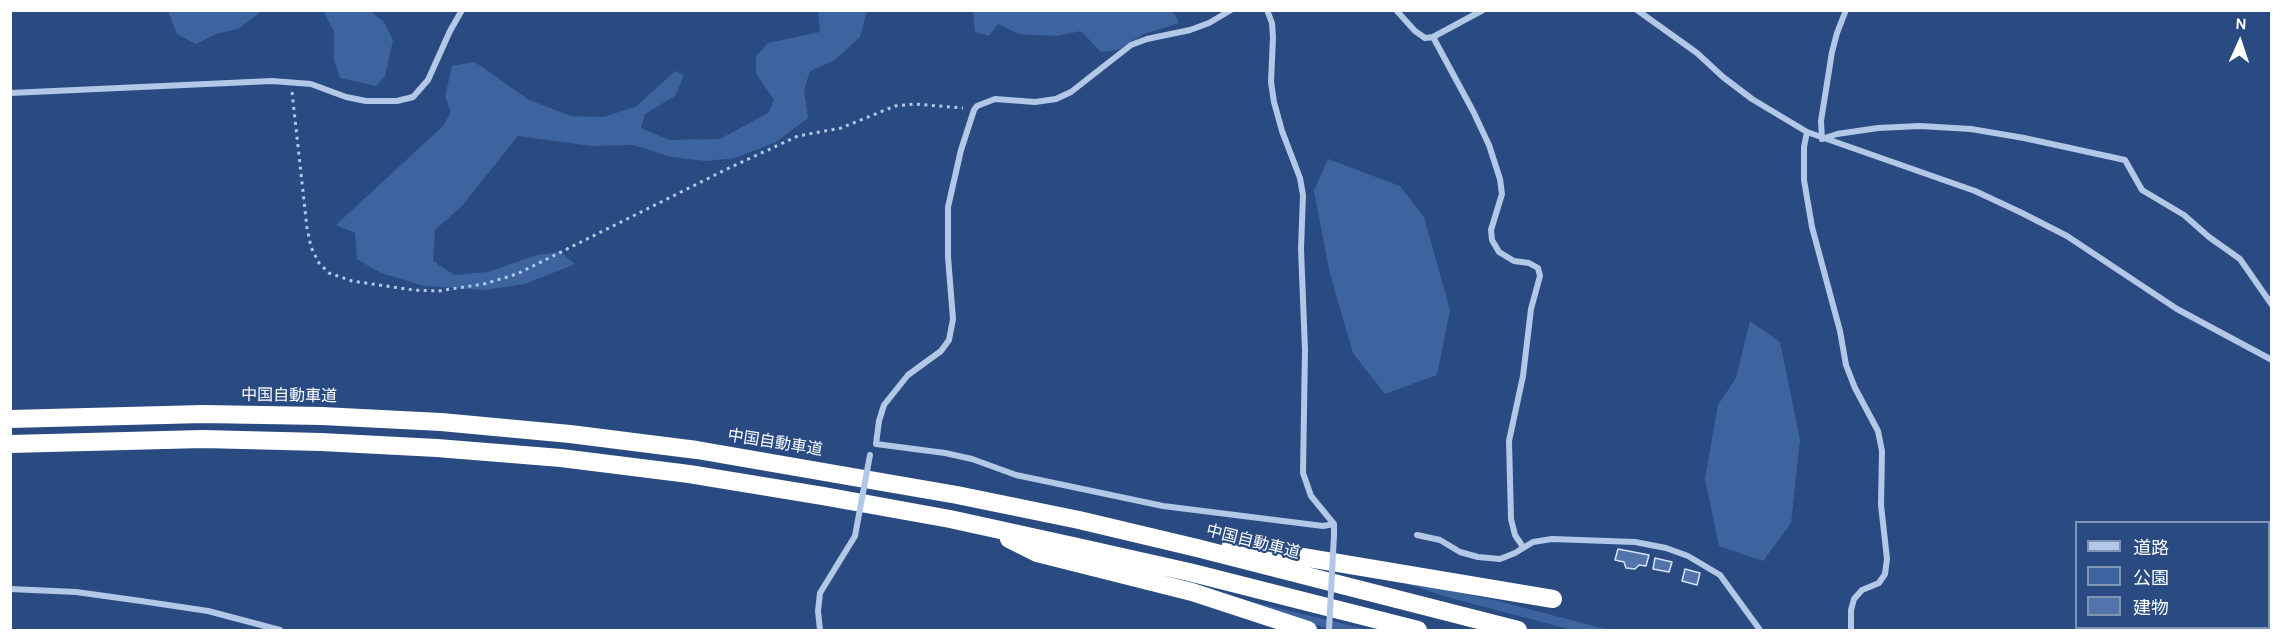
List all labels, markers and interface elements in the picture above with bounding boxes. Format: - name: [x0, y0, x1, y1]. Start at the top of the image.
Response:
- north arrow: [2210, 12, 2270, 72]
- text: N: [2235, 14, 2247, 33]
- street label: 中国自動車道: [241, 386, 337, 406]
- street label: 中国自動車道: [726, 426, 824, 460]
- street label: 中国自動車道: [1204, 521, 1302, 563]
- legend: [2075, 521, 2270, 629]
- text: 道路: [2133, 537, 2169, 559]
- text: 公園: [2133, 567, 2169, 589]
- text: 建物: [2133, 597, 2169, 619]

